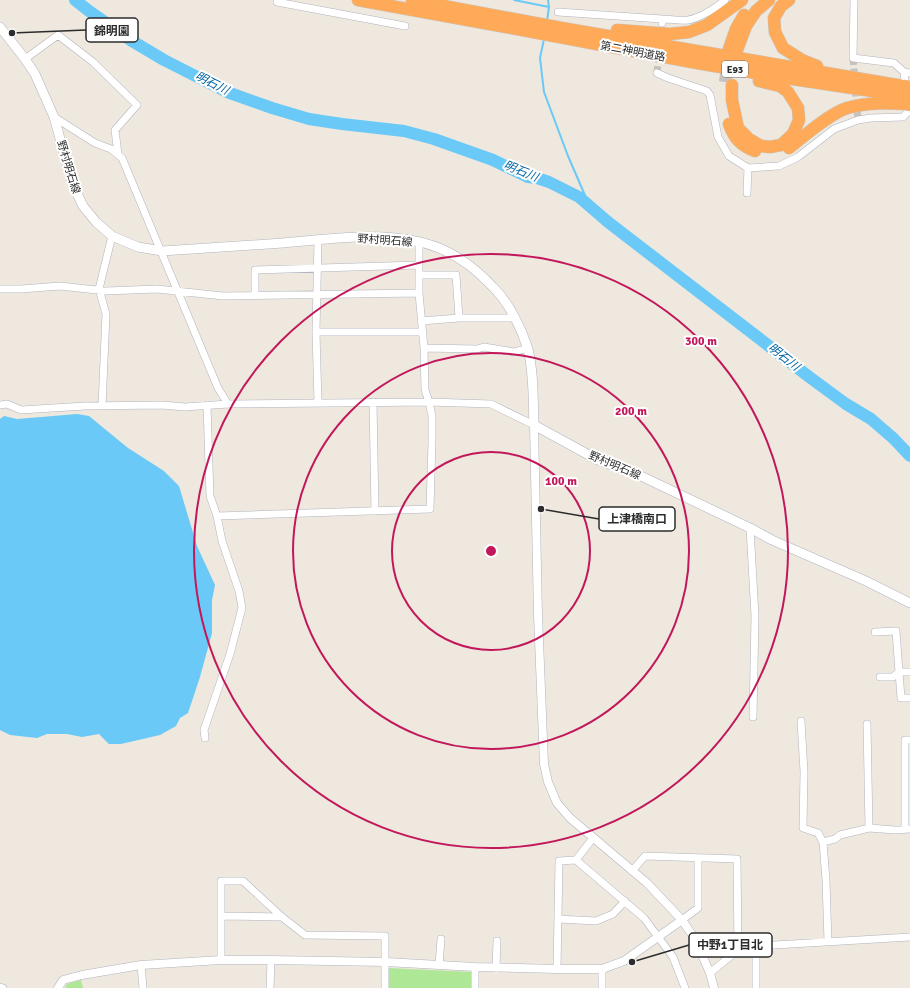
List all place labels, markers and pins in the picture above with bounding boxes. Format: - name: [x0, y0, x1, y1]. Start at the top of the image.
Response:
- callout: 錦明園: [86, 18, 138, 42]
- callout: 上津橋南口: [599, 507, 675, 531]
- centre of rings: [484, 544, 498, 558]
- callout: 中野1丁目北: [689, 933, 772, 957]

